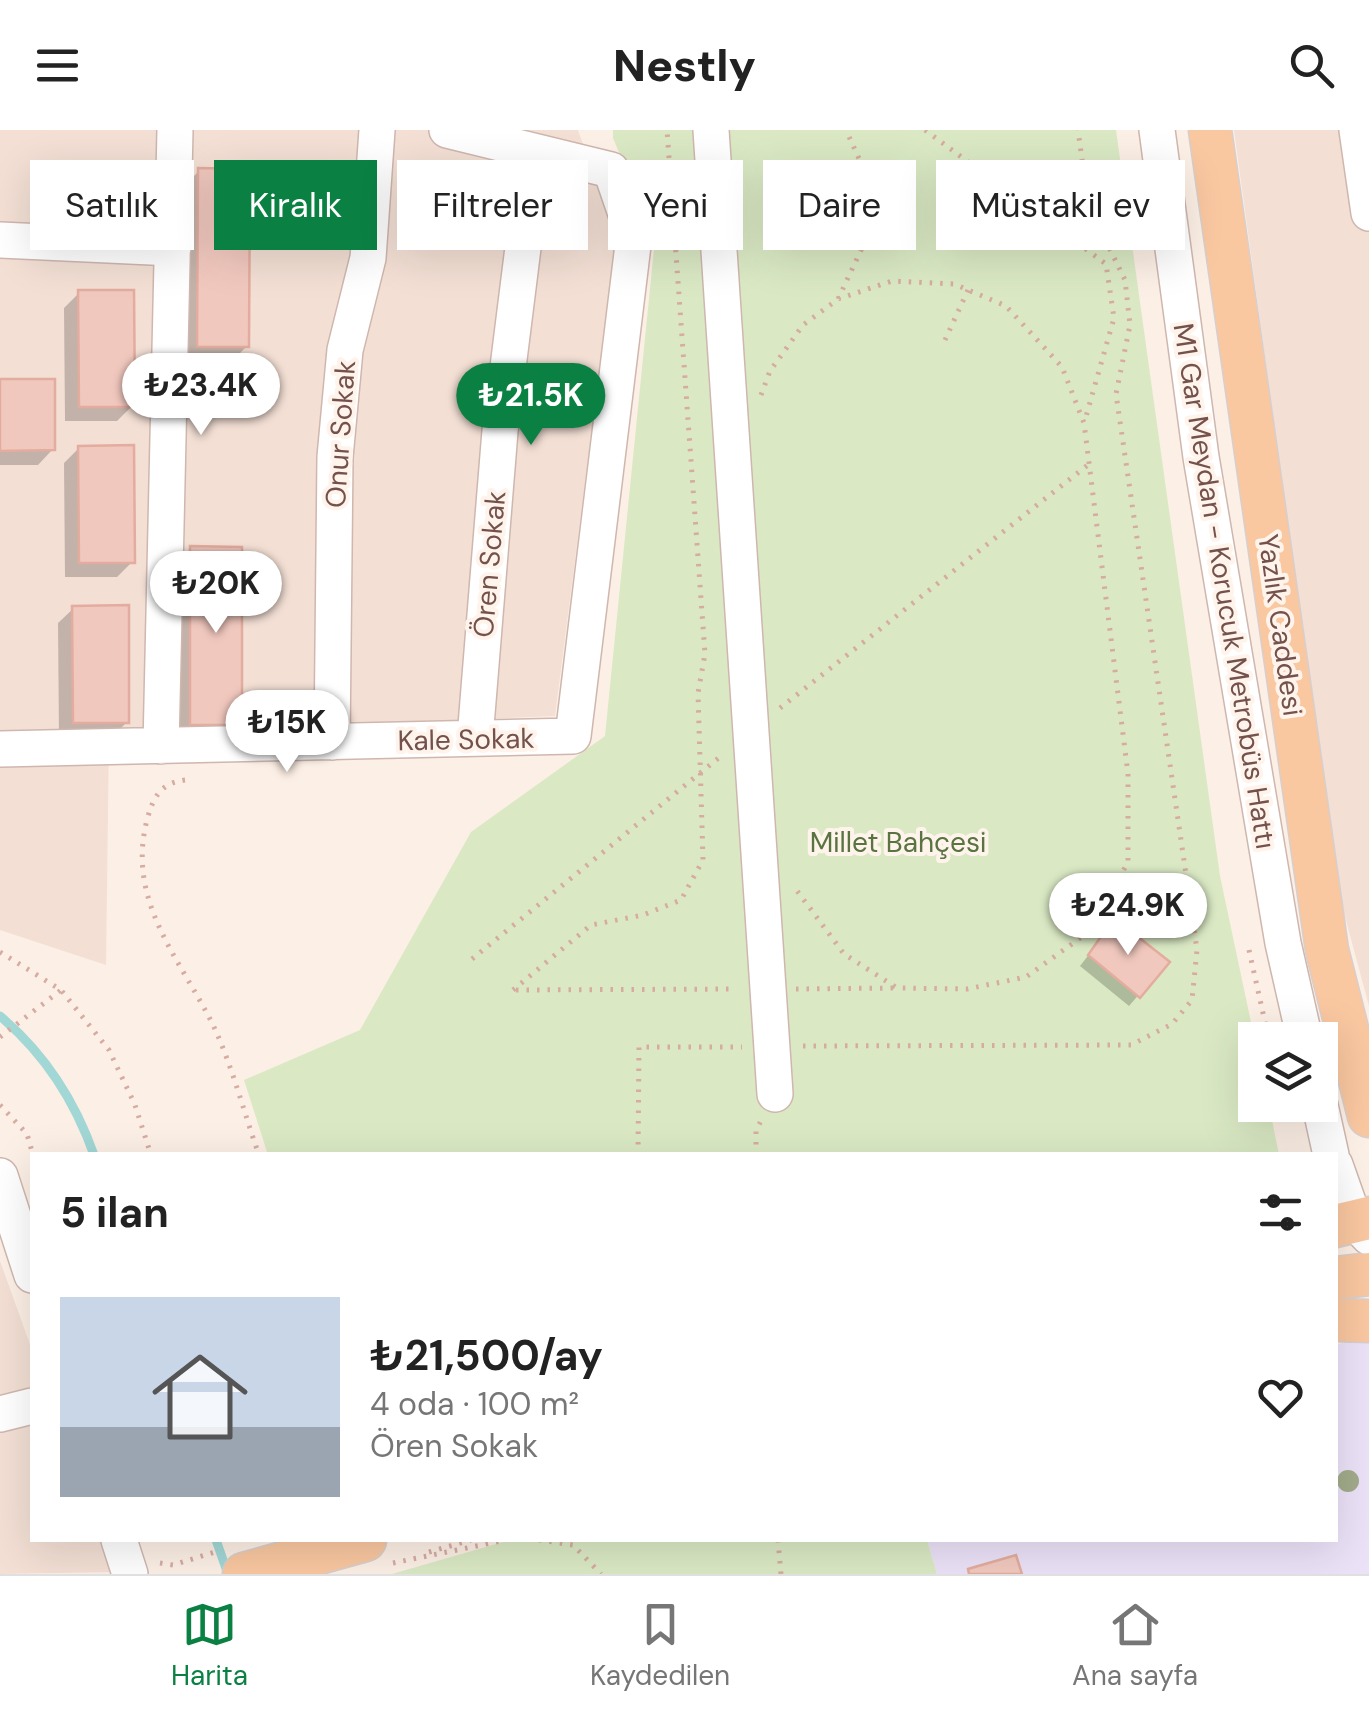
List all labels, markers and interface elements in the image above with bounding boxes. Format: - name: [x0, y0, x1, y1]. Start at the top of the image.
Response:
- text: Nestly: [613, 36, 756, 95]
- icon: menu: [30, 38, 85, 93]
- icon: search: [1284, 38, 1339, 93]
- chip: Satılık: [30, 160, 194, 250]
- chip: Kiralık: [214, 160, 377, 250]
- chip: Filtreler: [397, 160, 588, 250]
- chip: Yeni: [608, 160, 743, 250]
- chip: Daire: [763, 160, 916, 250]
- chip: Müstakil ev: [936, 160, 1185, 250]
- street label: M1 Gar Meydan - Korucuk Metrobüs Hattı: [1165, 321, 1284, 852]
- pin: ₺23.4K: [120, 353, 282, 438]
- street label: Onur Sokak: [317, 359, 364, 509]
- pin: ₺21.5K: [450, 363, 612, 448]
- text: ₺23.4K: [144, 364, 258, 406]
- text: ₺21.5K: [478, 374, 584, 416]
- street label: Ören Sokak: [465, 489, 514, 639]
- street label: Yazlık Caddesi: [1249, 532, 1312, 718]
- pin: ₺20K: [157, 551, 275, 636]
- text: ₺20K: [172, 562, 260, 604]
- pin: ₺15K: [228, 690, 346, 775]
- text: ₺15K: [248, 701, 326, 743]
- street label: Kale Sokak: [397, 720, 535, 759]
- park label: Millet Bahçesi: [810, 824, 986, 861]
- pin: ₺24.9K: [1047, 873, 1209, 958]
- text: ₺24.9K: [1071, 884, 1185, 926]
- map controls: [1238, 1022, 1338, 1122]
- button: layers: [1238, 1022, 1338, 1122]
- text: 5 ilan: [60, 1185, 169, 1240]
- icon: filters: [1253, 1185, 1308, 1240]
- text: ₺21,500/ay: [370, 1328, 603, 1383]
- icon: home: [140, 1337, 260, 1457]
- icon: heart: [1253, 1370, 1308, 1425]
- text: 4 oda · 100 m²: [370, 1383, 579, 1425]
- text: Ören Sokak: [370, 1425, 538, 1467]
- tab: Harita: [171, 1597, 248, 1694]
- tab: Kaydedilen: [590, 1597, 730, 1694]
- tab: Ana sayfa: [1072, 1597, 1198, 1694]

